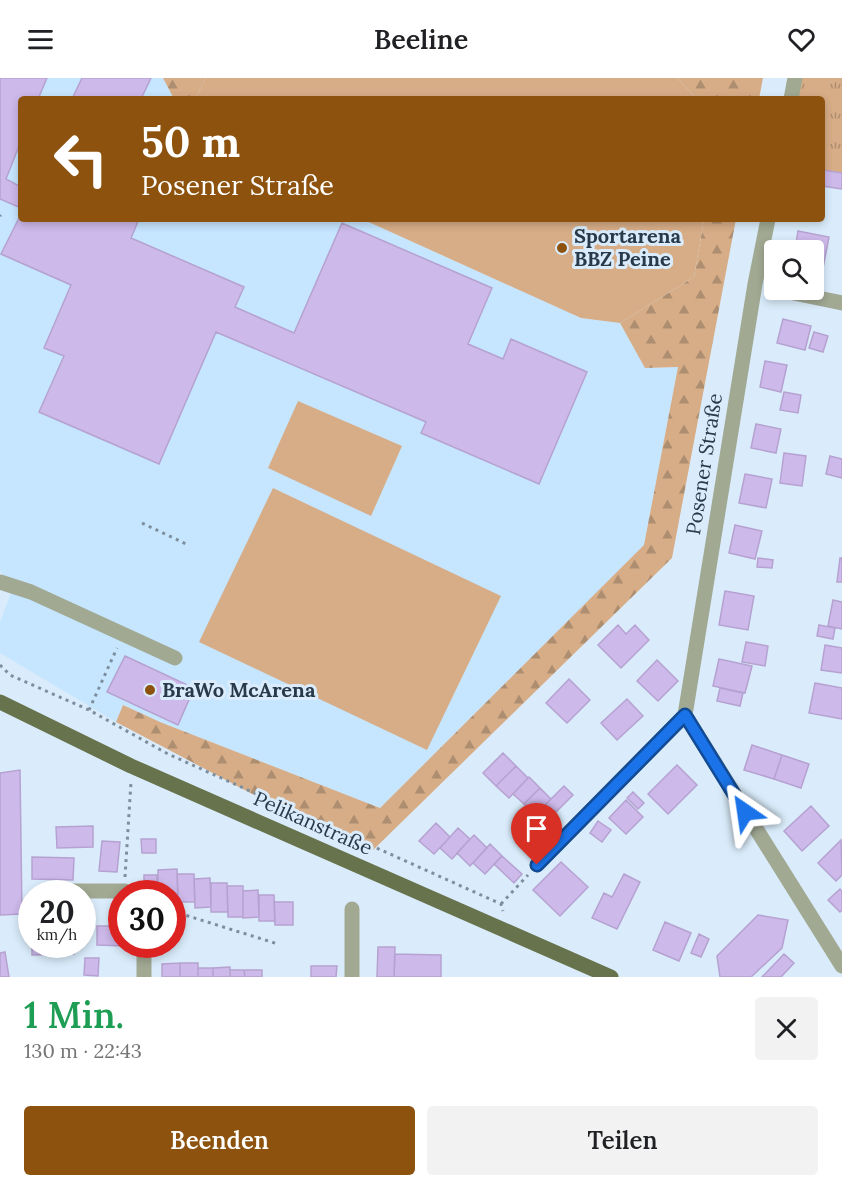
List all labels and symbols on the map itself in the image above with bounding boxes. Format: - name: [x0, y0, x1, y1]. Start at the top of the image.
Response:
- place label: Sportarena BBZ Peine: [574, 223, 681, 271]
- marker: Sportarena BBZ Peine: [555, 241, 569, 255]
- street label: Posener Straße: [680, 391, 727, 536]
- place label: BraWo McArena: [162, 677, 316, 702]
- marker: BraWo McArena: [143, 683, 157, 697]
- position arrow: [713, 780, 777, 844]
- street label: Pelikanstraße: [250, 785, 377, 860]
- pin: [511, 803, 562, 865]
- speed limit sign: 30: [108, 880, 186, 958]

